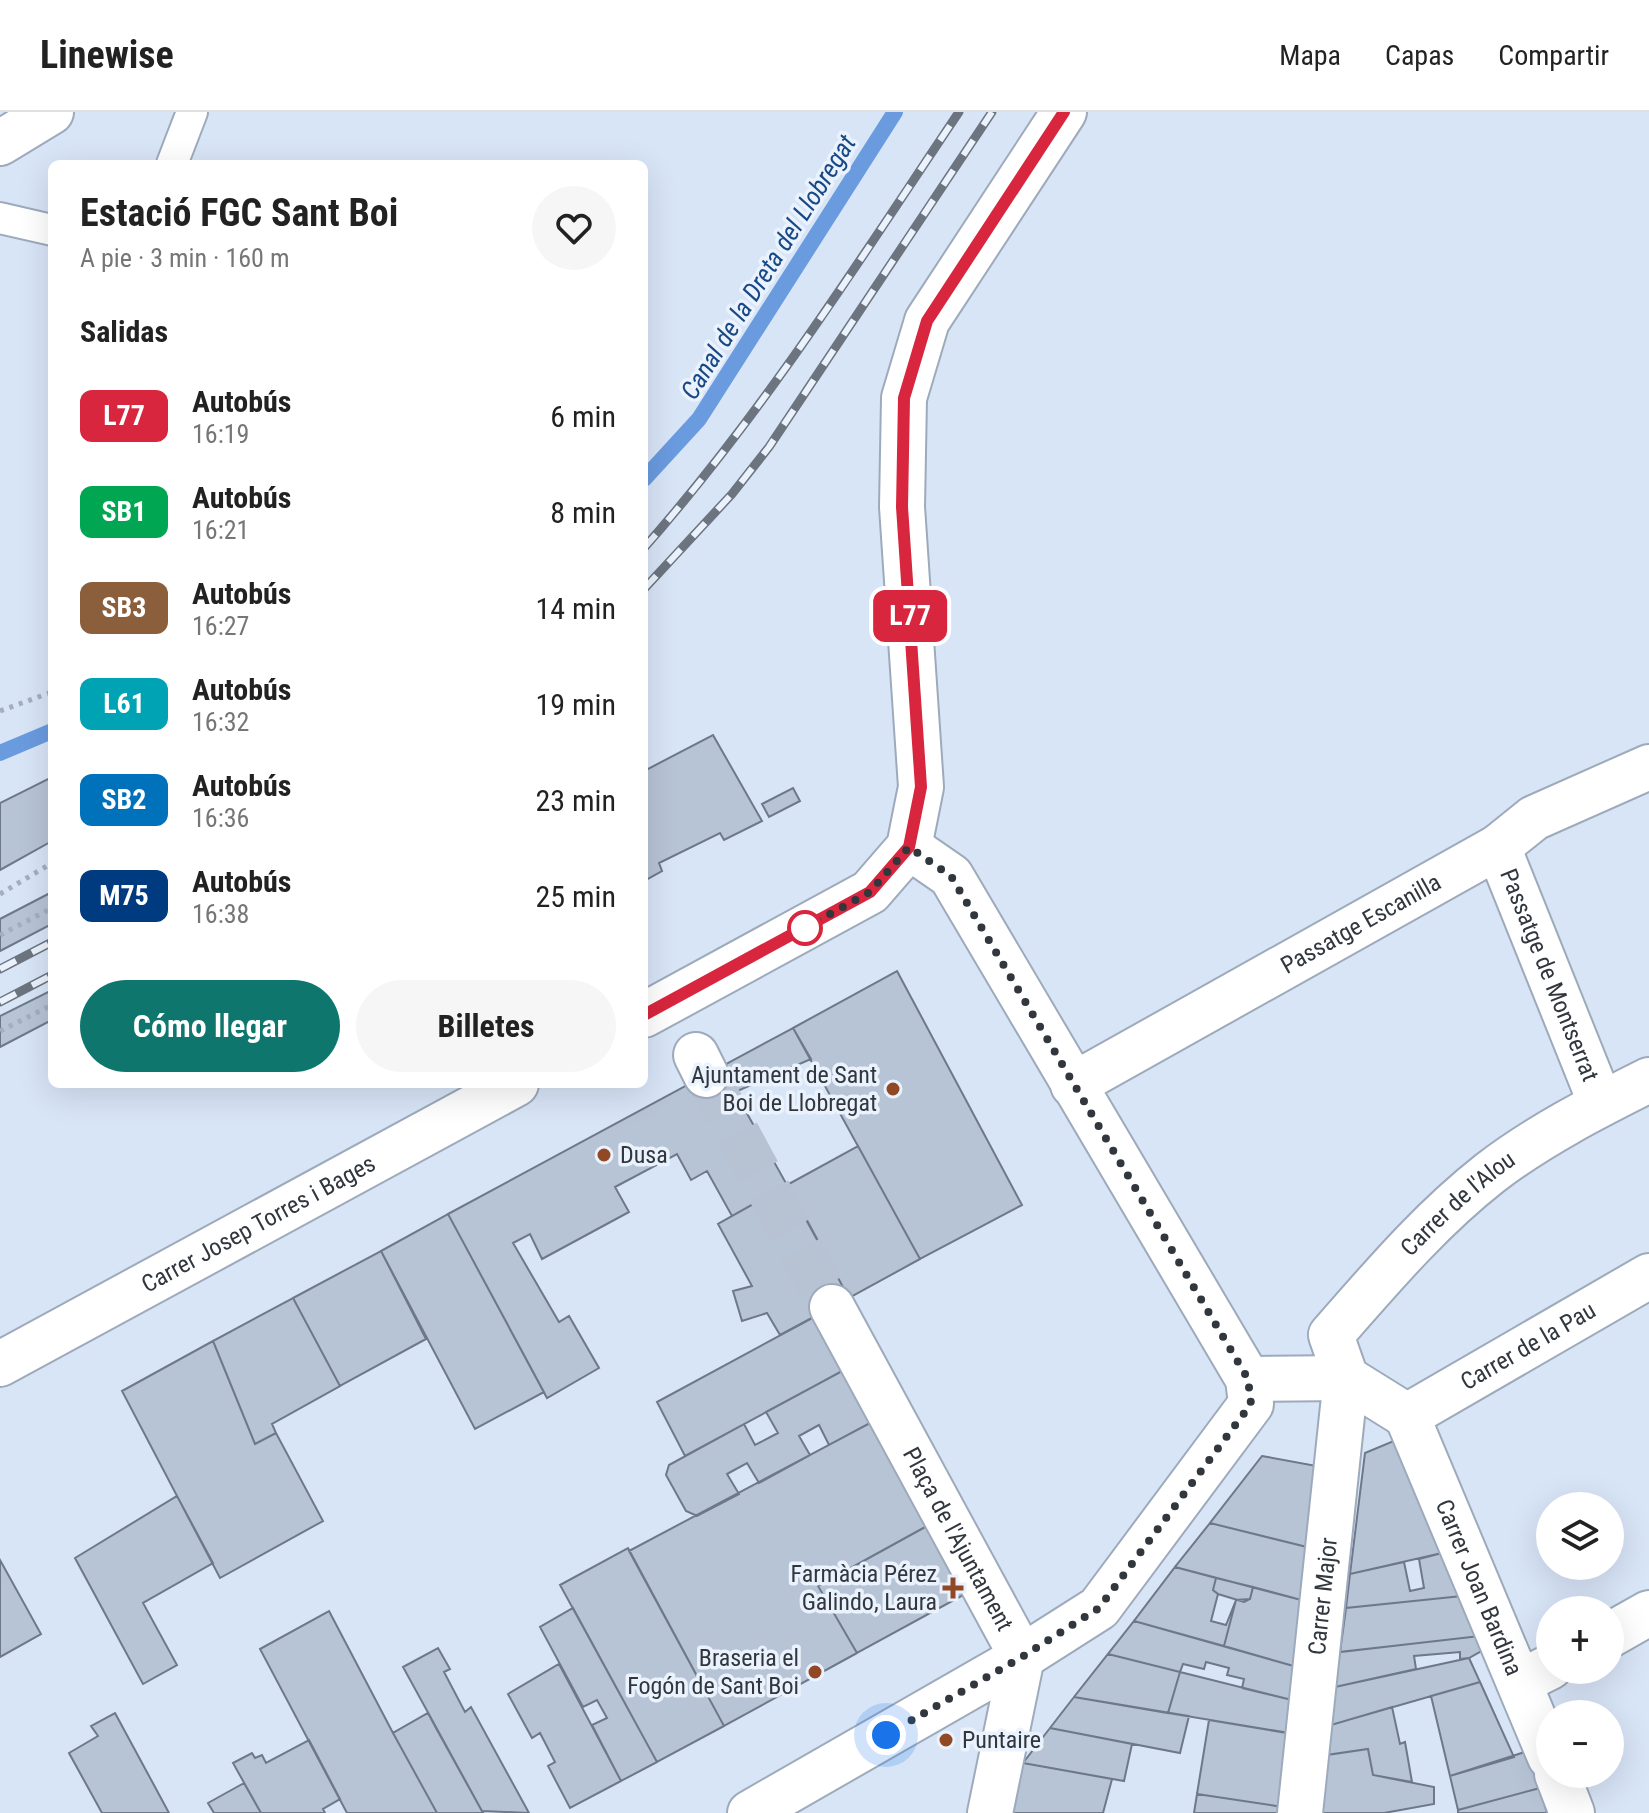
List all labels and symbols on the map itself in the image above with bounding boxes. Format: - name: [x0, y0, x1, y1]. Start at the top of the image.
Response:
- water label: Canal de la Dreta del Llobregat: [674, 129, 862, 405]
- line badge: L77: [864, 590, 956, 642]
- street label: Passatge de Montserrat: [1494, 865, 1604, 1085]
- street label: Passatge Escanilla: [1276, 868, 1446, 980]
- unlabelled marker: [788, 911, 822, 945]
- place label: Ajuntament de Sant Boi de Llobregat: [691, 1061, 877, 1117]
- marker: Ajuntament de Sant Boi de Llobregat: [884, 1080, 902, 1098]
- place label: Dusa: [620, 1141, 668, 1169]
- street label: Carrer de l'Alou: [1395, 1145, 1520, 1262]
- marker: Dusa: [595, 1146, 613, 1164]
- street label: Carrer Josep Torres i Bages: [137, 1149, 380, 1298]
- street label: Carrer de la Pau: [1456, 1296, 1601, 1396]
- street label: Plaça de l'Ajuntament: [897, 1442, 1019, 1636]
- street label: Carrer Joan Bardina: [1430, 1495, 1528, 1680]
- street label: Carrer Major: [1303, 1536, 1343, 1656]
- place label: Farmàcia Pérez Galindo, Laura: [791, 1560, 937, 1616]
- marker: Farmàcia Pérez Galindo, Laura: [944, 1579, 962, 1597]
- place label: Braseria el Fogón de Sant Boi: [627, 1644, 799, 1700]
- marker: Braseria el Fogón de Sant Boi: [806, 1663, 824, 1681]
- your location: [866, 1715, 906, 1755]
- place label: Puntaire: [962, 1726, 1041, 1754]
- marker: Puntaire: [937, 1731, 955, 1749]

